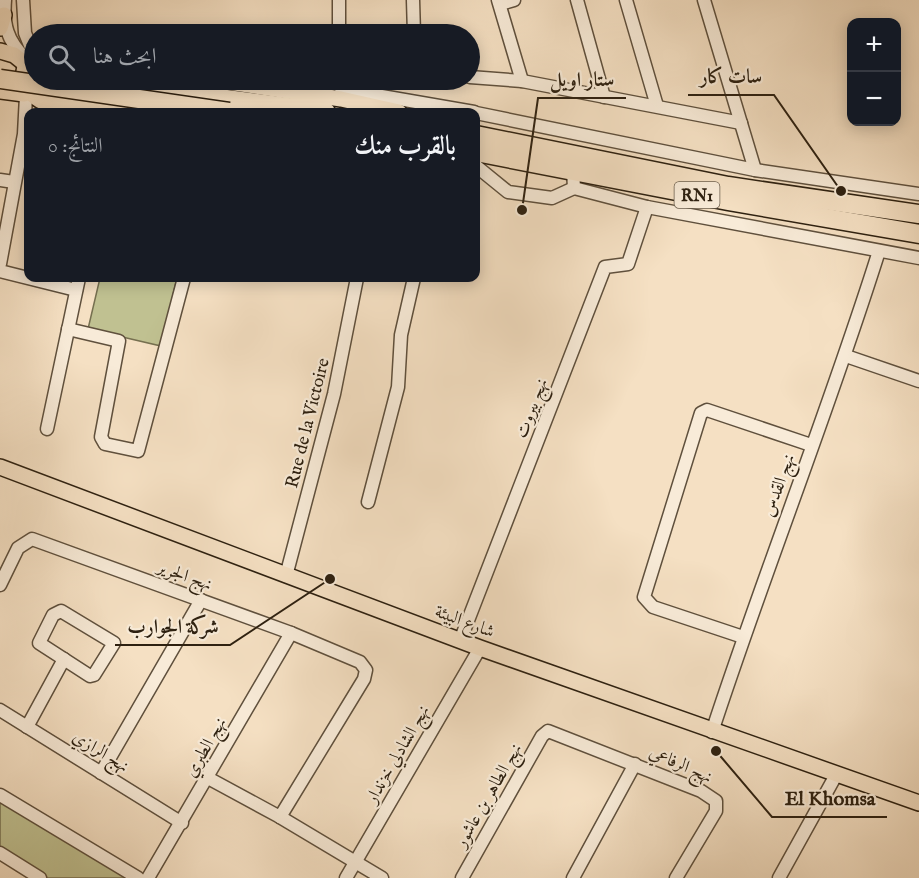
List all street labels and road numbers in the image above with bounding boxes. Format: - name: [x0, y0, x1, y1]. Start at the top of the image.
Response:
- road number: RN1: [674, 182, 720, 208]
- street label: Rue de la Victoire: [281, 356, 336, 491]
- street label: نهج بيروت: [511, 375, 557, 443]
- street label: نهج القدس: [757, 451, 804, 521]
- street label: نهج الجرير: [151, 555, 215, 600]
- street label: شارع البيئة: [431, 601, 498, 646]
- street label: نهج الشادلي خزندار: [360, 701, 438, 811]
- street label: نهج الطبري: [180, 714, 235, 783]
- street label: نهج الرازي: [66, 726, 133, 781]
- street label: نهج الطاهر بن عاشور: [449, 740, 531, 855]
- street label: نهج الرفاعي: [644, 741, 716, 792]

